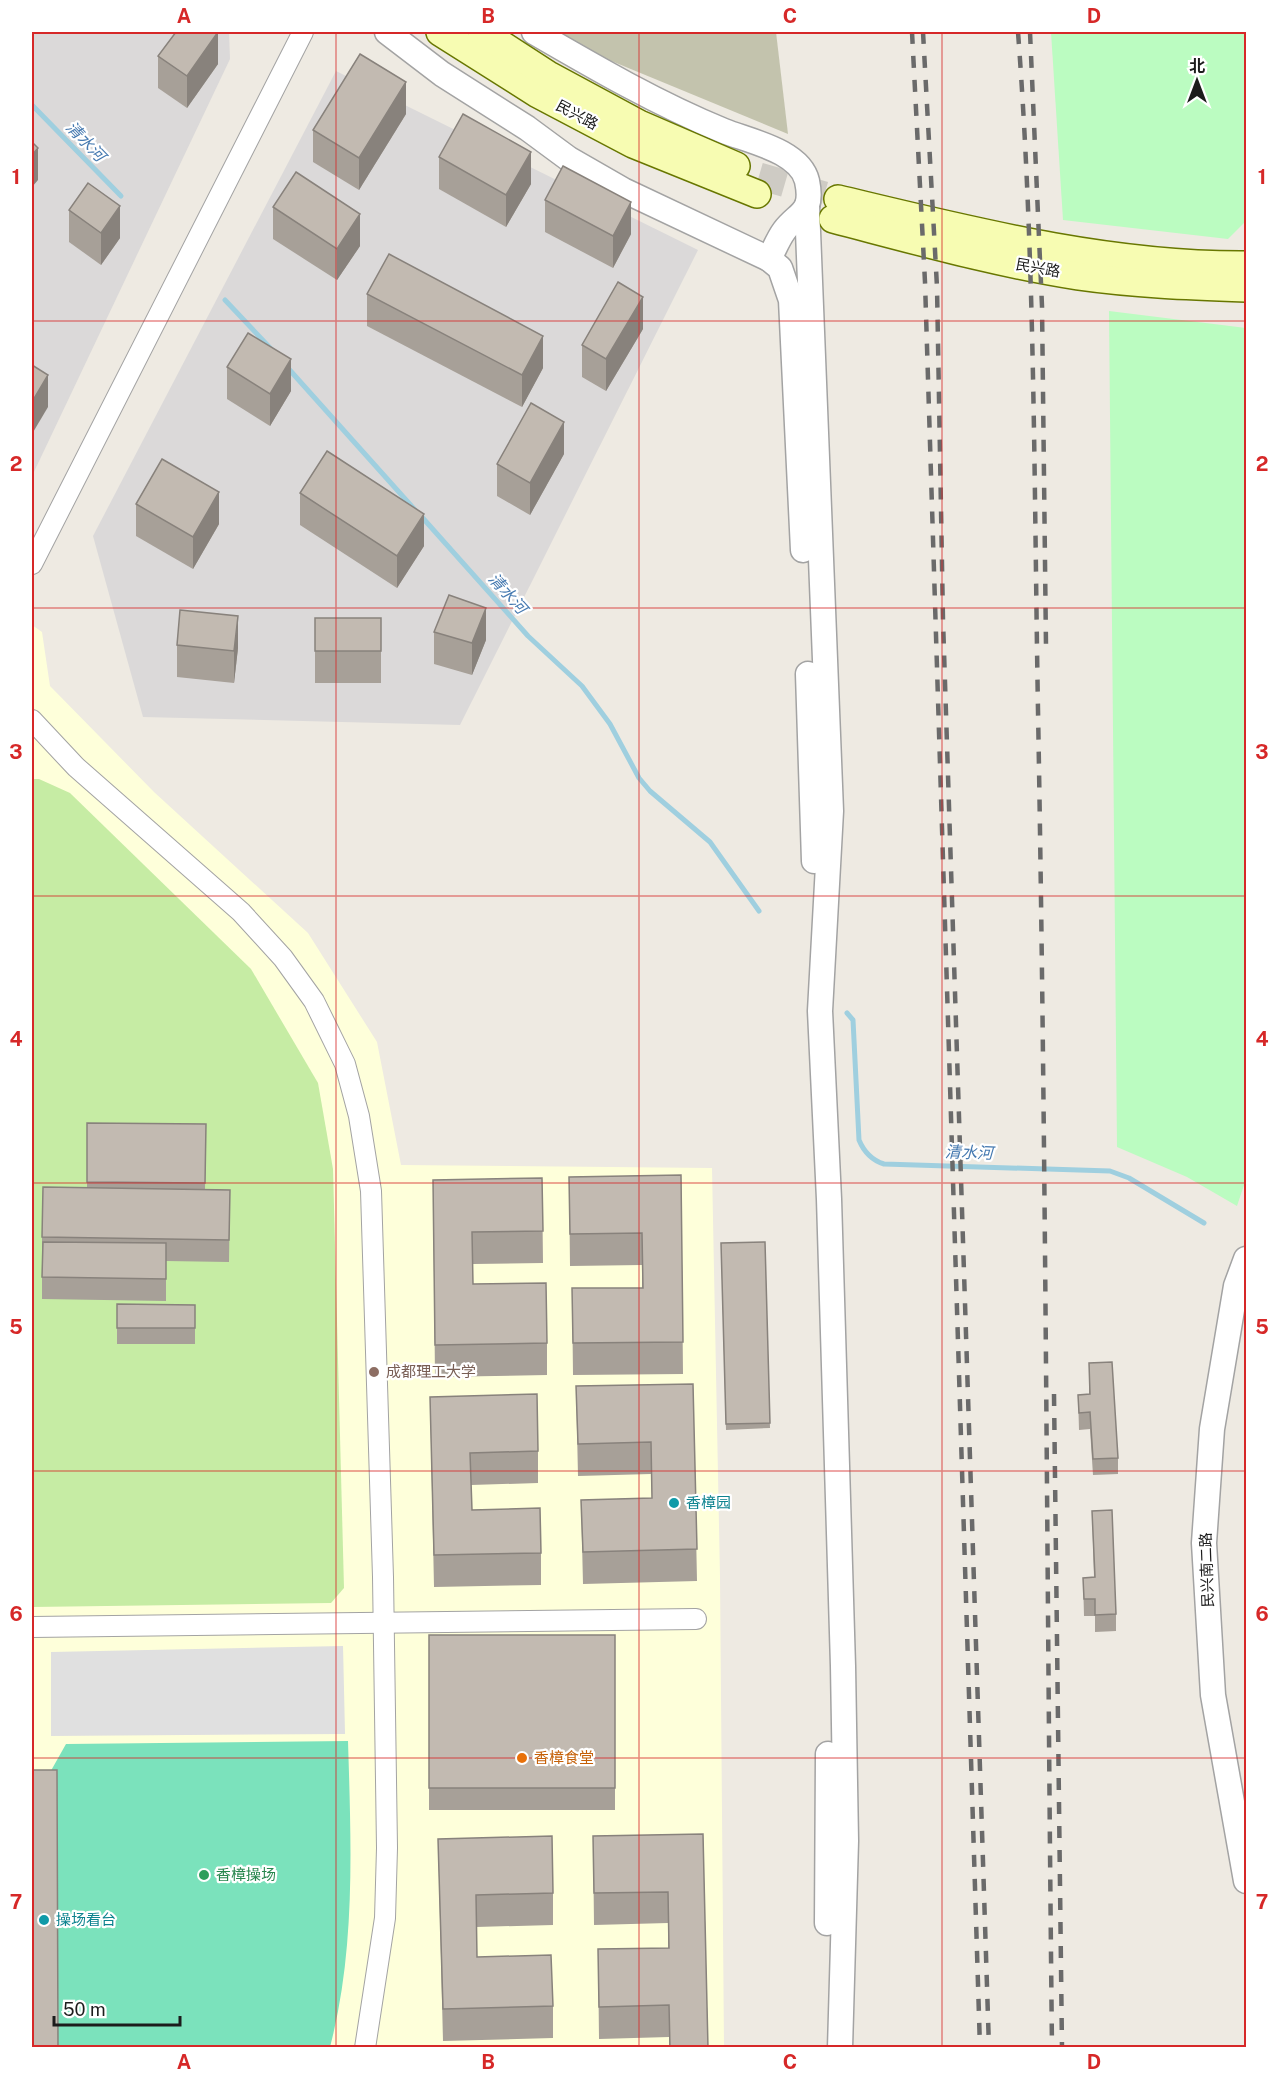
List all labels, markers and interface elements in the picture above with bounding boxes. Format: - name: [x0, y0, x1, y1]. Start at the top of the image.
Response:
- text: A: [177, 4, 191, 28]
- text: B: [481, 4, 495, 28]
- text: C: [783, 4, 797, 28]
- text: D: [1087, 4, 1101, 28]
- north arrow: [1167, 51, 1227, 111]
- text: 北: [1189, 57, 1205, 76]
- street label: 民兴路: [553, 96, 601, 133]
- water label: 清水河: [62, 117, 111, 167]
- text: 1: [12, 165, 20, 189]
- text: 1: [1258, 165, 1266, 189]
- street label: 民兴路: [1014, 255, 1062, 280]
- text: 2: [10, 452, 22, 476]
- text: 2: [1256, 452, 1268, 476]
- water label: 清水河: [485, 569, 533, 620]
- text: 3: [9, 740, 23, 764]
- text: 3: [1255, 740, 1269, 764]
- text: 4: [9, 1027, 23, 1051]
- text: 4: [1255, 1027, 1269, 1051]
- water label: 清水河: [945, 1142, 996, 1163]
- text: 5: [9, 1315, 23, 1339]
- text: 5: [1255, 1315, 1269, 1339]
- place label: 成都理工大学: [386, 1363, 476, 1380]
- marker: 成都理工大学: [367, 1365, 381, 1379]
- place label: 香樟园: [686, 1494, 731, 1511]
- marker: 香樟园: [667, 1496, 681, 1510]
- street label: 民兴南二路: [1197, 1532, 1216, 1608]
- text: 6: [9, 1602, 23, 1626]
- text: 6: [1255, 1602, 1269, 1626]
- place label: 香樟食堂: [534, 1749, 594, 1766]
- marker: 香樟食堂: [515, 1751, 529, 1765]
- place label: 香樟操场: [216, 1866, 276, 1883]
- marker: 香樟操场: [197, 1868, 211, 1882]
- text: 7: [10, 1890, 22, 1914]
- text: 7: [1256, 1890, 1268, 1914]
- place label: 操场看台: [56, 1911, 116, 1928]
- marker: 操场看台: [37, 1913, 51, 1927]
- scale bar: [54, 1989, 180, 2027]
- text: 50 m: [63, 1999, 106, 2020]
- text: A: [177, 2050, 191, 2074]
- text: B: [481, 2050, 495, 2074]
- text: C: [783, 2050, 797, 2074]
- text: D: [1087, 2050, 1101, 2074]

